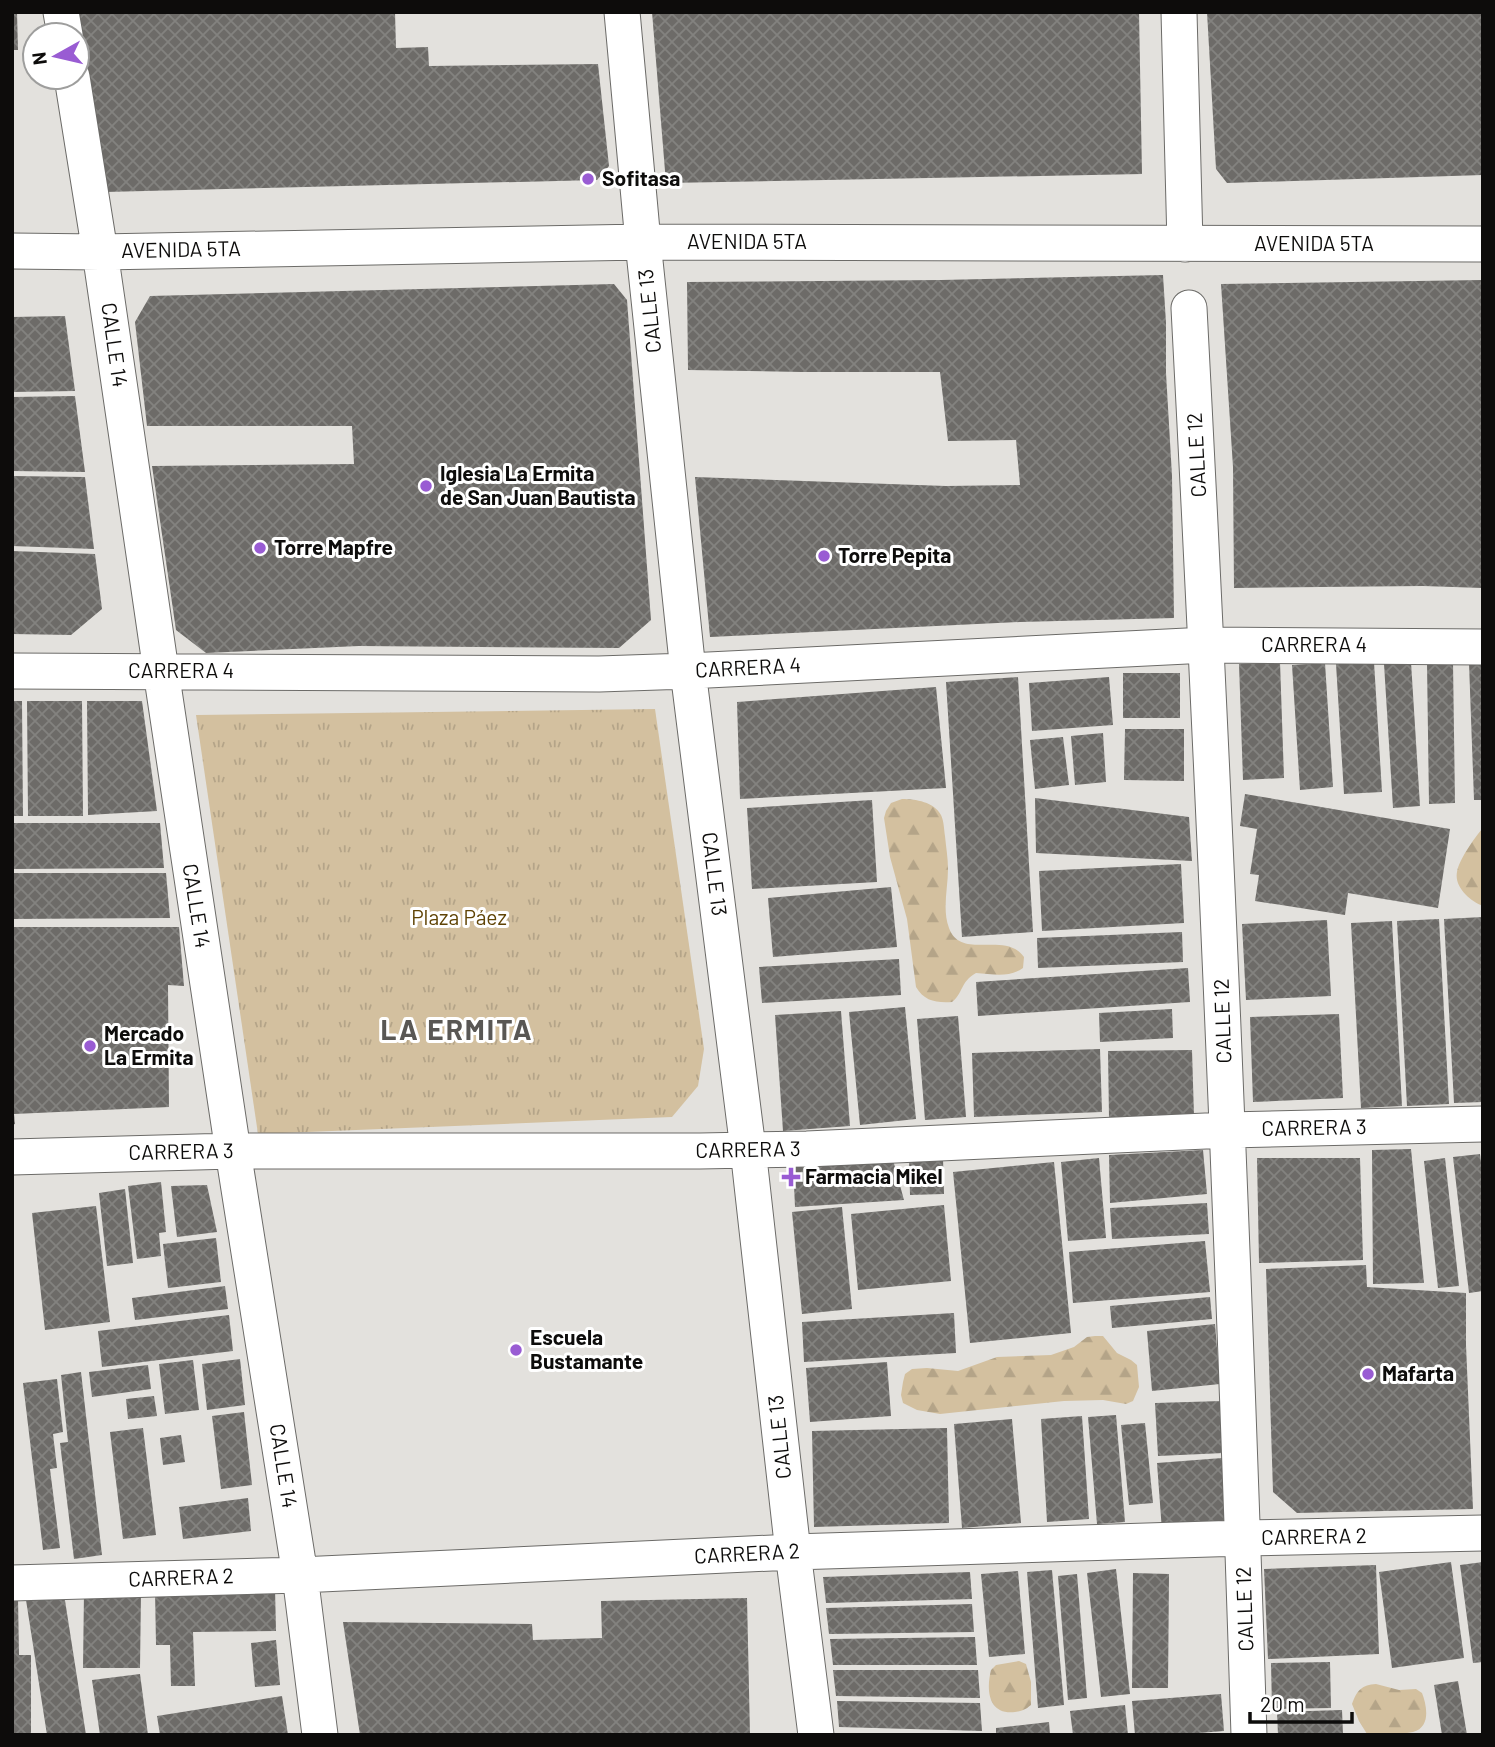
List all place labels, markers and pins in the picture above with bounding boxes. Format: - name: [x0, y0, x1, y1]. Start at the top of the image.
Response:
- place label: Sofitasa: [602, 165, 680, 190]
- marker: Sofitasa: [580, 171, 596, 187]
- place label: Iglesia La Ermita de San Juan Bautista: [440, 460, 636, 509]
- marker: Iglesia La Ermita de San Juan Bautista: [418, 478, 434, 494]
- place label: Torre Mapfre: [274, 534, 393, 559]
- marker: Torre Mapfre: [252, 540, 268, 556]
- place label: Torre Pepita: [838, 542, 951, 567]
- marker: Torre Pepita: [816, 548, 832, 564]
- place label: Mercado La Ermita: [104, 1020, 194, 1069]
- marker: Mercado La Ermita: [82, 1038, 98, 1054]
- place label: Farmacia Mikel: [805, 1163, 943, 1188]
- marker: Farmacia Mikel: [783, 1169, 799, 1185]
- place label: Escuela Bustamante: [530, 1324, 643, 1373]
- marker: Escuela Bustamante: [508, 1342, 524, 1358]
- place label: Mafarta: [1382, 1360, 1454, 1385]
- marker: Mafarta: [1360, 1366, 1376, 1382]

